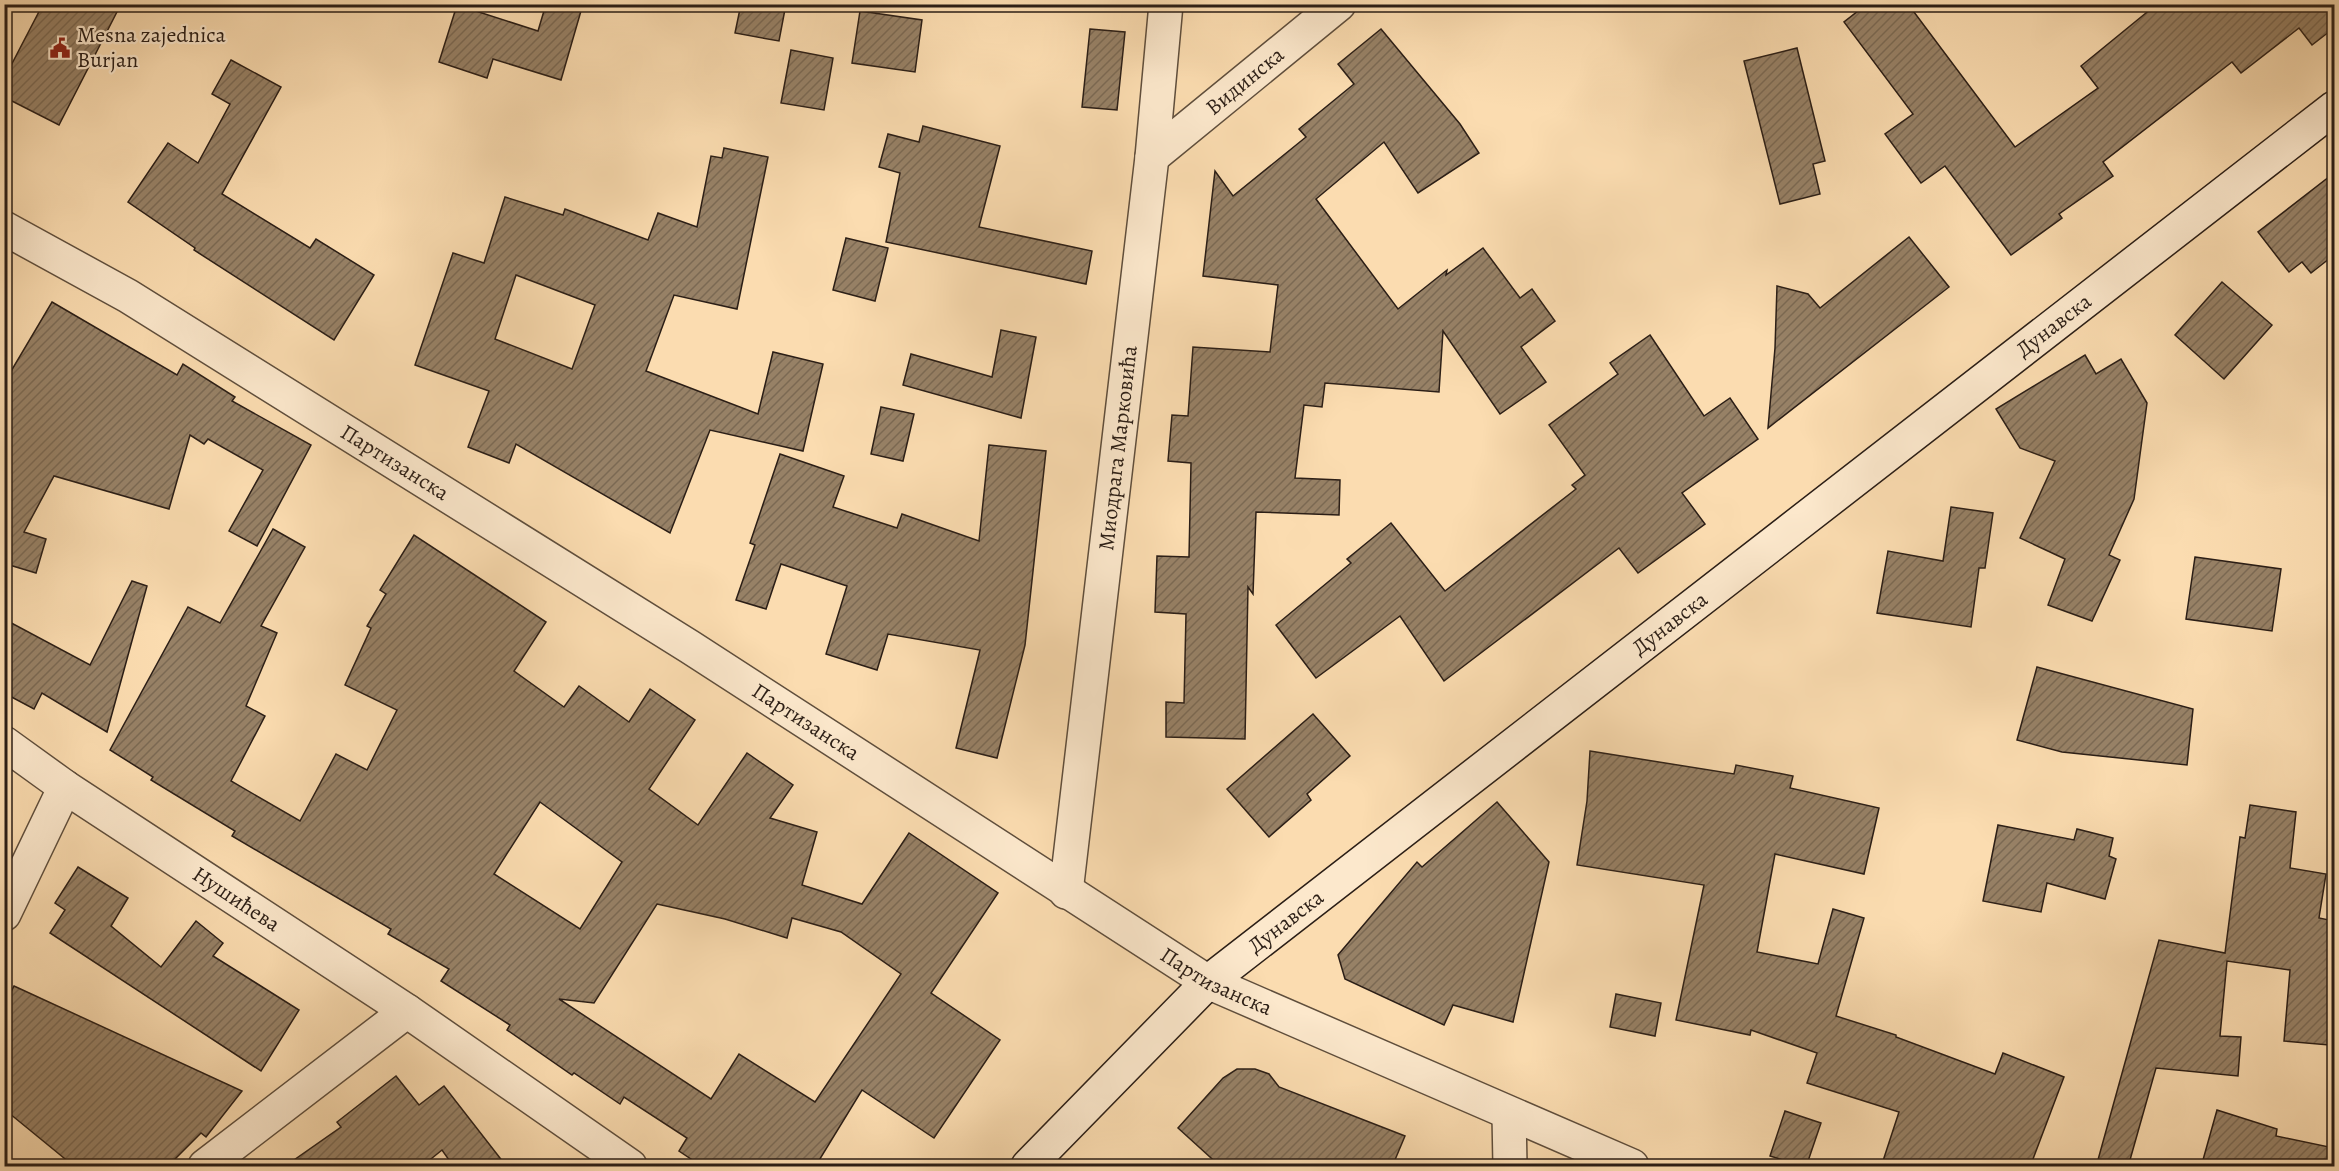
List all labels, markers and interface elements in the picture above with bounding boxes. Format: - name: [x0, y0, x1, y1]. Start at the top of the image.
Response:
- place label: Mesna zajednica Burjan: [77, 20, 226, 75]
- public building icon: Mesna zajednica Burjan: [48, 36, 72, 60]
- street label: Видинска: [1199, 39, 1291, 122]
- street label: Дунавска: [2010, 286, 2098, 364]
- street label: Миодрага Марковића: [1091, 343, 1145, 552]
- street label: Партизанска: [335, 417, 456, 508]
- street label: Дунавска: [1626, 584, 1714, 662]
- street label: Партизанска: [746, 676, 866, 768]
- street label: Нушићева: [187, 859, 287, 939]
- street label: Дунавска: [1242, 882, 1331, 960]
- street label: Партизанска: [1154, 940, 1278, 1023]

